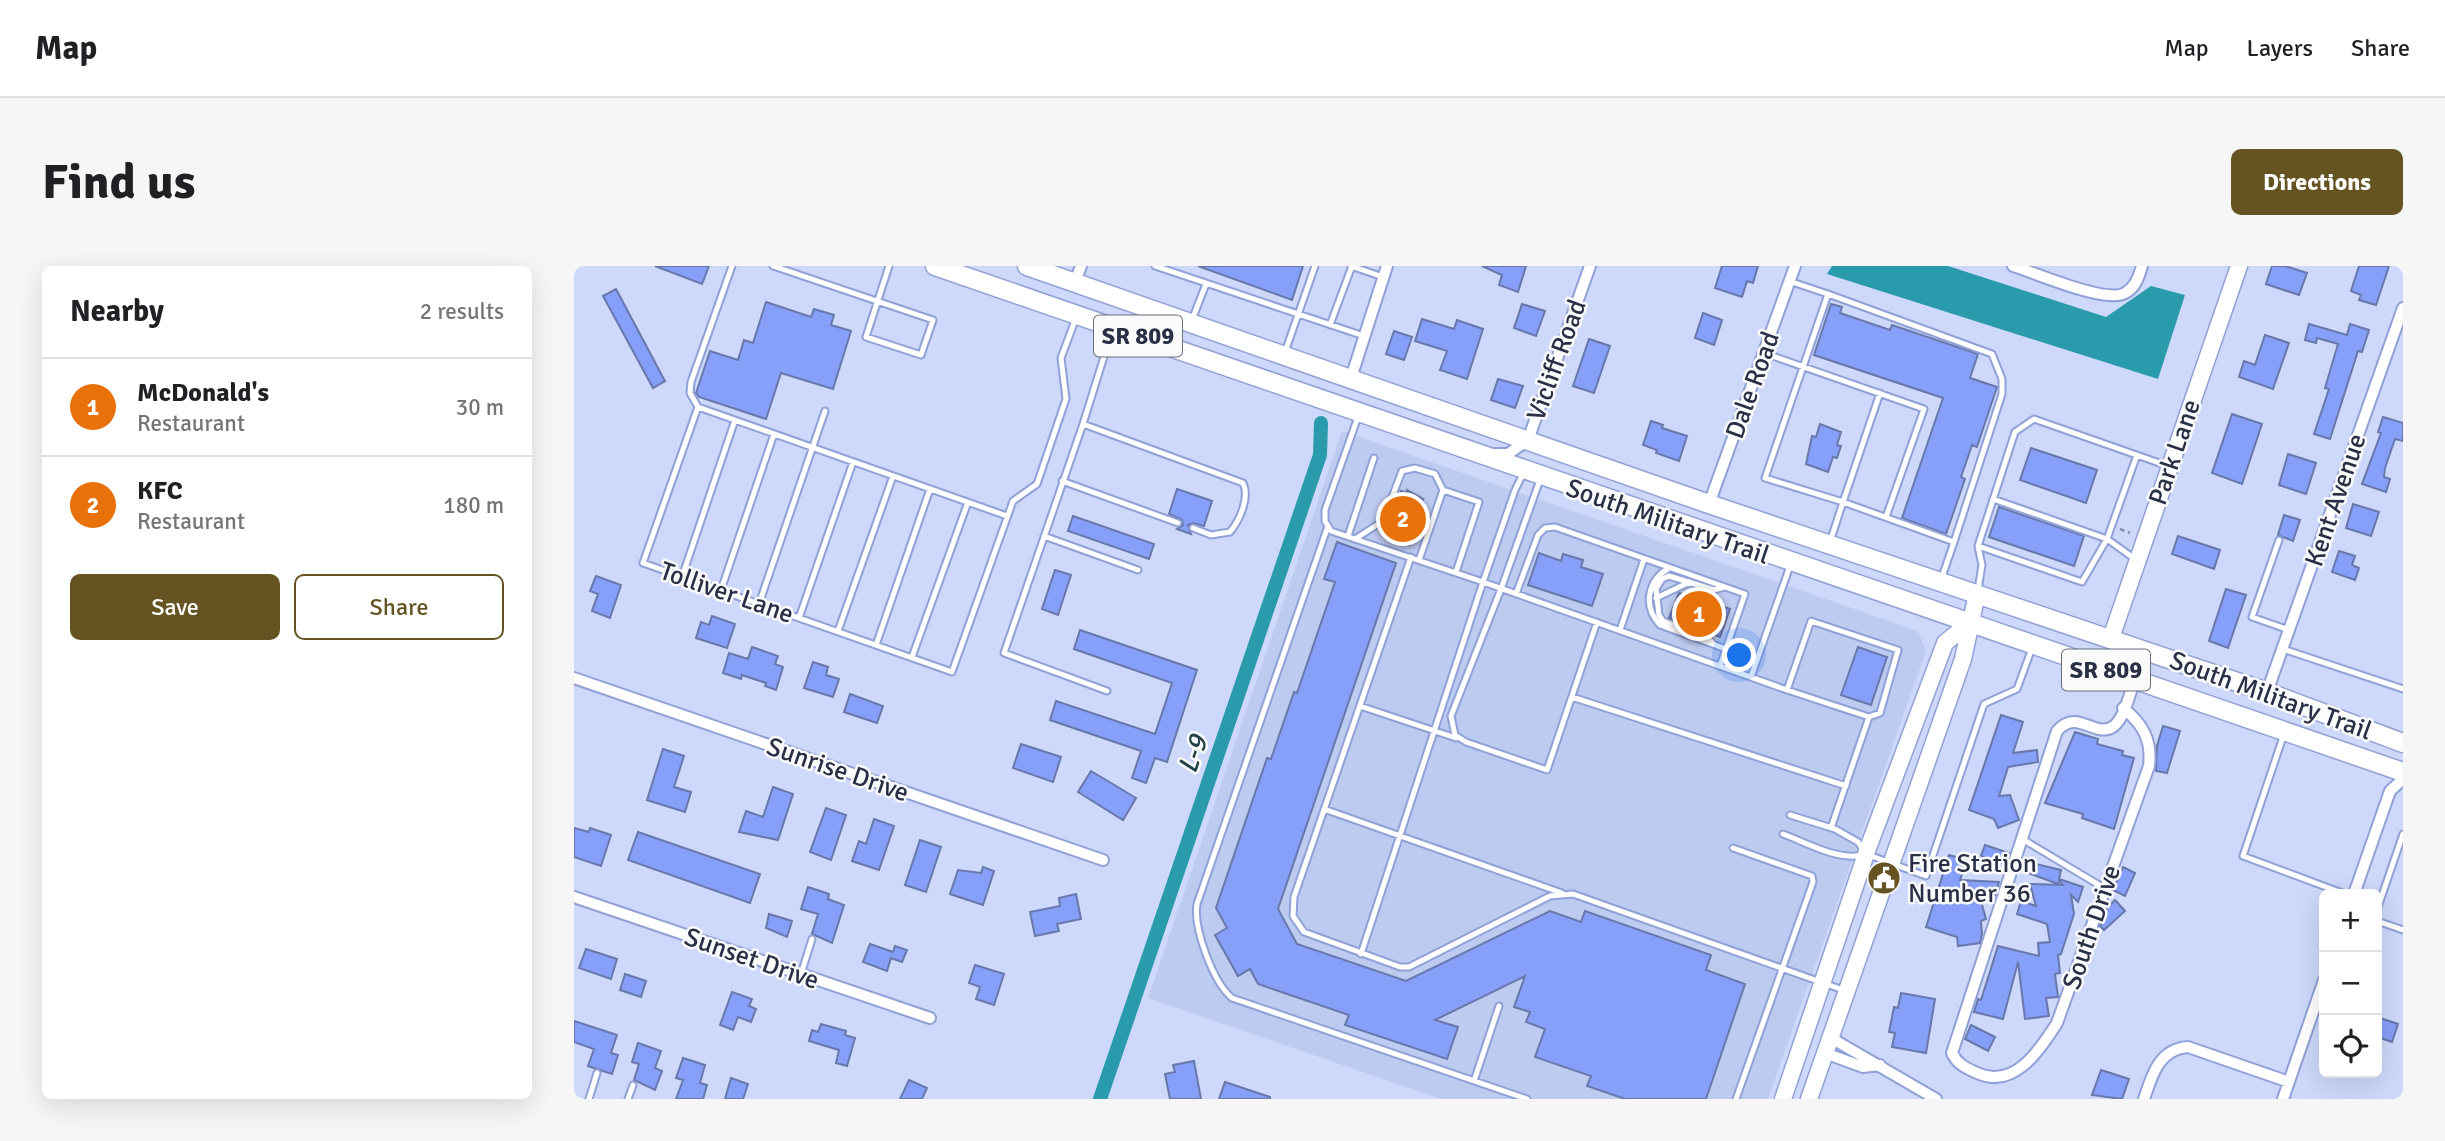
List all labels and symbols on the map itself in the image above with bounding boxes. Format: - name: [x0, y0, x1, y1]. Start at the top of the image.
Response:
- street label: Vicliff Road: [1520, 295, 1594, 425]
- road number: SR 809: [1094, 316, 1182, 356]
- street label: Dale Road: [1719, 327, 1787, 443]
- street label: Park Lane: [2142, 395, 2208, 509]
- street label: Kent Avenue: [2298, 430, 2374, 571]
- street label: South Military Trail: [1562, 472, 1774, 572]
- pin: 2: [1380, 493, 1426, 545]
- street label: Tolliver Lane: [656, 555, 798, 631]
- pin: 1: [1676, 588, 1722, 640]
- your location: [1722, 638, 1756, 672]
- street label: South Military Trail: [2165, 645, 2376, 747]
- road number: SR 809: [2062, 650, 2150, 690]
- water label: L-9: [1171, 729, 1216, 778]
- street label: Sunrise Drive: [762, 731, 913, 809]
- place label: Fire Station Number 36: [1908, 848, 2037, 910]
- public building icon: Fire Station Number 36: [1865, 859, 1903, 897]
- street label: South Drive: [2056, 861, 2128, 994]
- street label: Sunset Drive: [680, 921, 823, 997]

